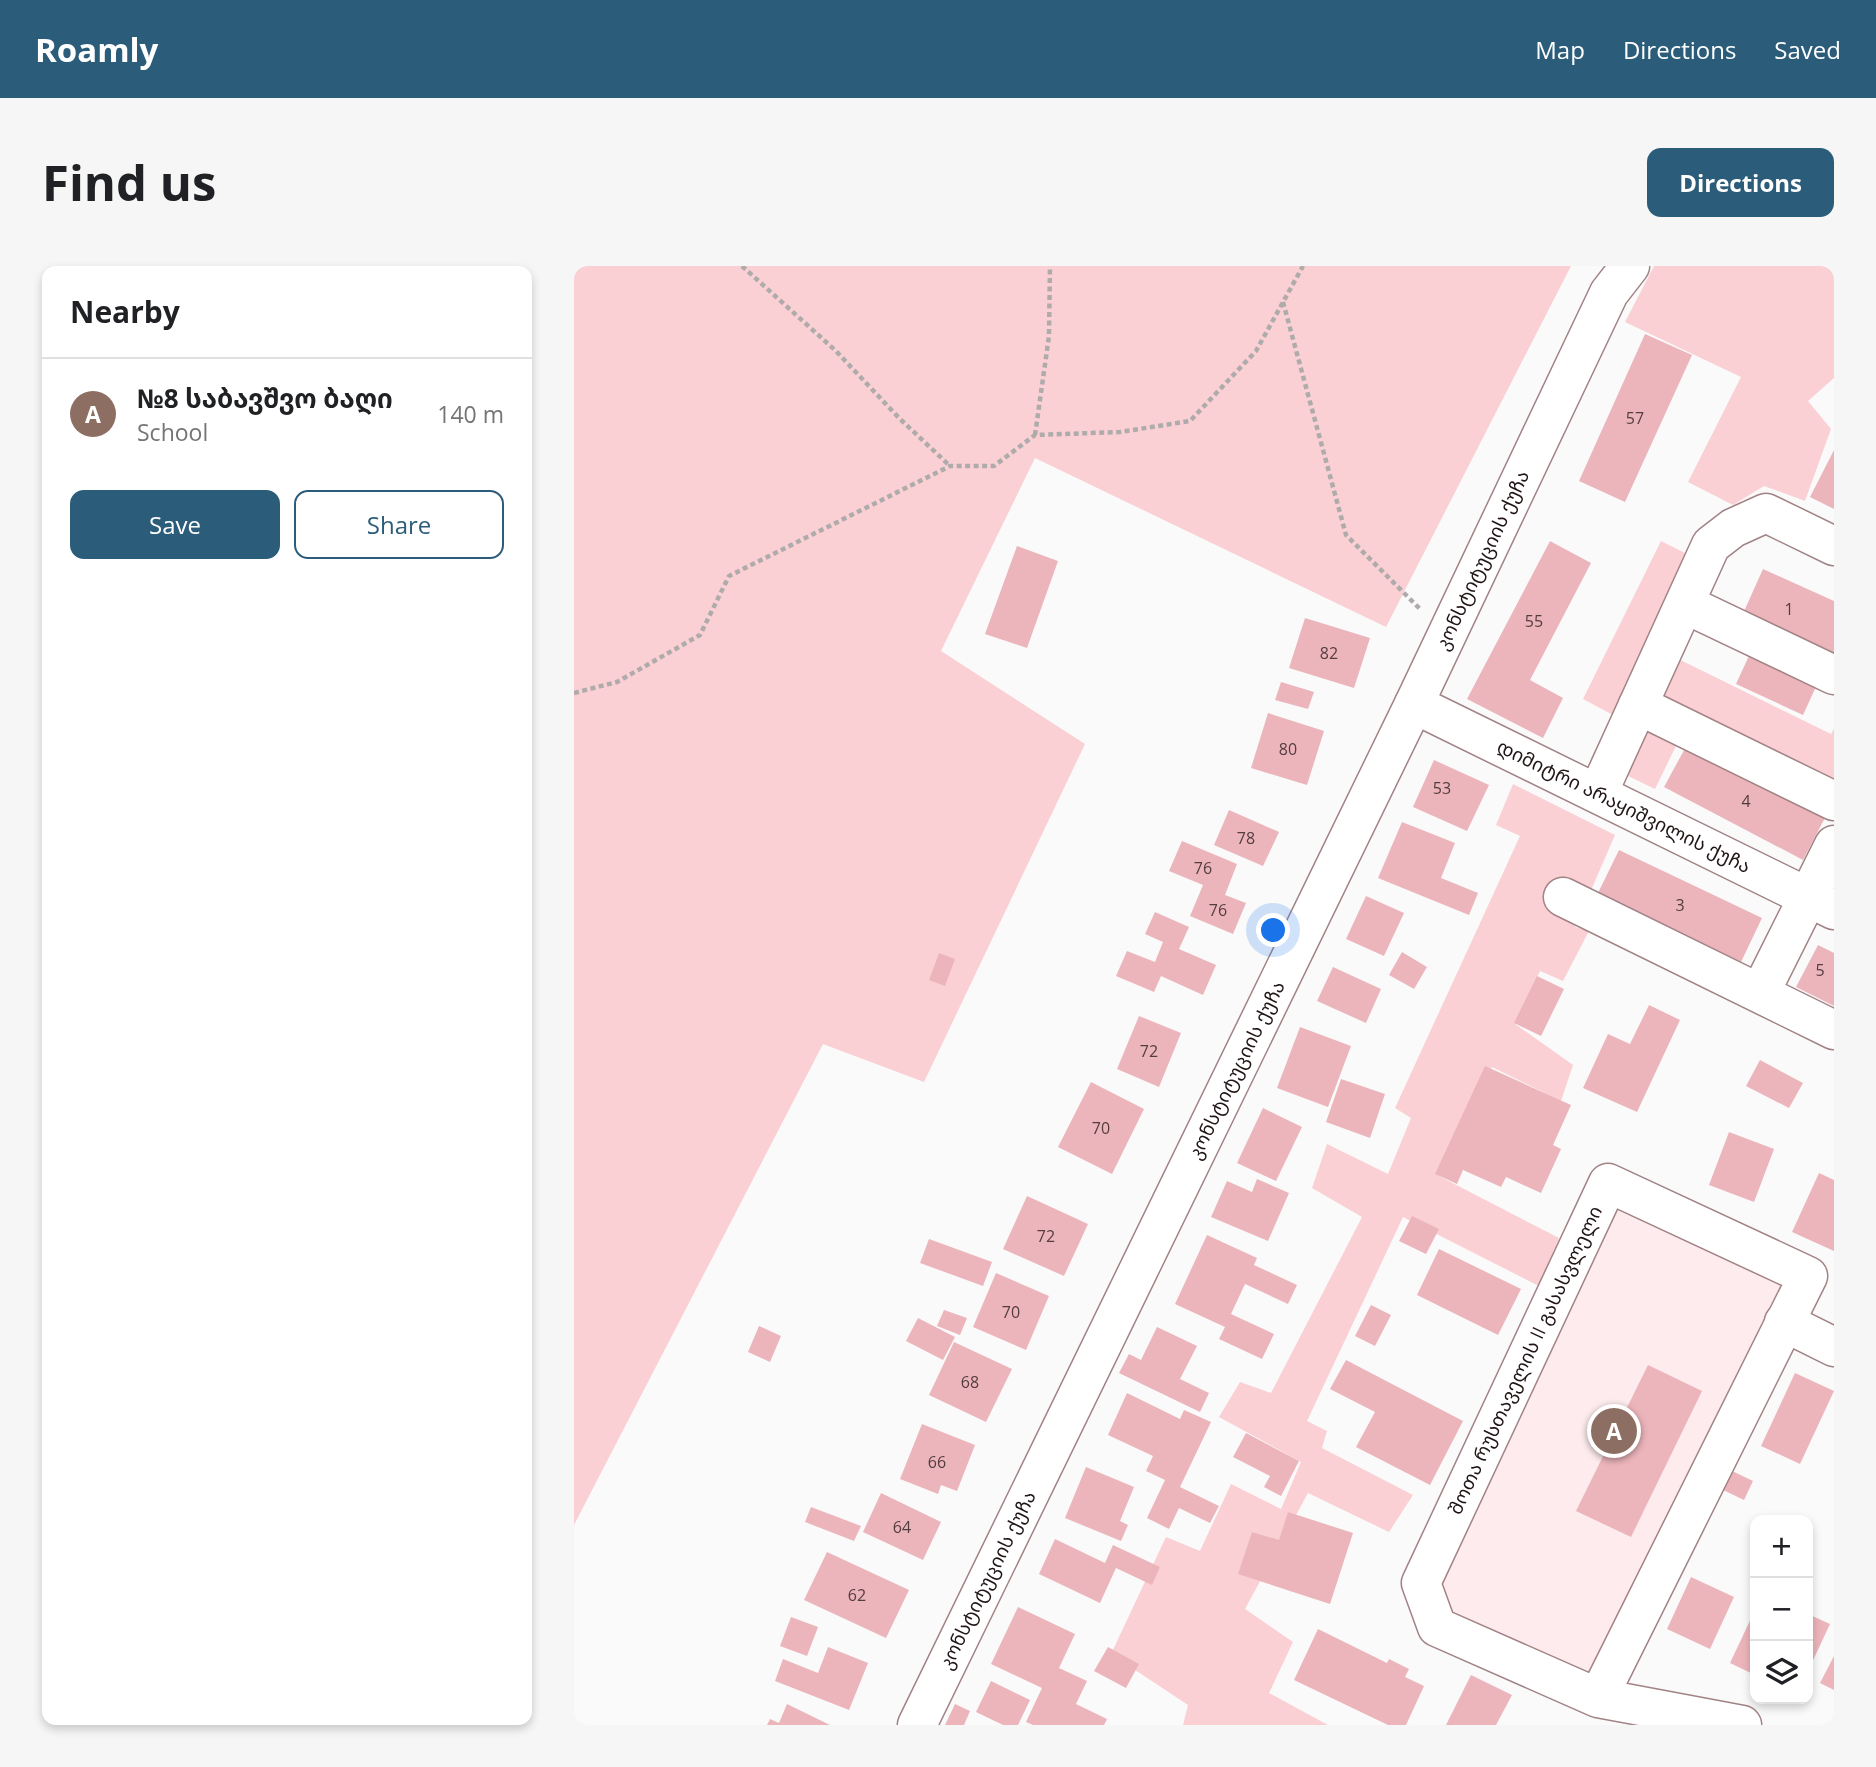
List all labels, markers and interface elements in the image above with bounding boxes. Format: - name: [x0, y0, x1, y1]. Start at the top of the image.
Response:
- text: Roamly: [35, 27, 158, 72]
- text: Map: [1535, 33, 1585, 66]
- text: Directions: [1623, 33, 1736, 66]
- text: Saved: [1774, 33, 1841, 66]
- button: Directions: [1647, 148, 1834, 217]
- text: Find us: [42, 149, 216, 215]
- text: Nearby: [70, 291, 180, 332]
- text: №8 საბავშვო ბაღი: [137, 380, 393, 416]
- text: A: [85, 398, 101, 430]
- text: 140 m: [437, 398, 504, 430]
- house number: 57: [1626, 407, 1644, 429]
- text: School: [137, 416, 208, 448]
- street label: კონსტიტუციის ქუჩა: [1429, 466, 1535, 654]
- button: Save: [70, 490, 280, 559]
- button: Share: [294, 490, 504, 559]
- house number: 1: [1784, 598, 1794, 620]
- house number: 55: [1525, 610, 1543, 632]
- house number: 82: [1320, 642, 1338, 664]
- street label: დიმიტრი არაყიშვილის ქუჩა: [1493, 733, 1755, 879]
- house number: 80: [1279, 738, 1297, 760]
- house number: 53: [1433, 777, 1451, 799]
- house number: 4: [1741, 790, 1751, 812]
- house number: 78: [1237, 827, 1255, 849]
- house number: 76: [1194, 857, 1212, 879]
- house number: 3: [1675, 894, 1685, 916]
- house number: 76: [1209, 899, 1227, 921]
- your location: [1256, 913, 1290, 947]
- house number: 5: [1815, 959, 1825, 981]
- street label: კონსტიტუციის ქუჩა: [1181, 976, 1291, 1164]
- house number: 72: [1140, 1040, 1158, 1062]
- house number: 70: [1092, 1117, 1110, 1139]
- street label: შოთა რუსთაველის II გასასვლელი: [1442, 1201, 1608, 1519]
- house number: 72: [1037, 1225, 1055, 1247]
- house number: 70: [1002, 1301, 1020, 1323]
- house number: 68: [961, 1371, 979, 1393]
- pin: A: [1591, 1405, 1637, 1457]
- house number: 66: [928, 1451, 946, 1473]
- street label: კონსტიტუციის ქუჩა: [932, 1486, 1042, 1674]
- map controls: [1750, 1515, 1813, 1704]
- button: +: [1750, 1515, 1813, 1578]
- house number: 64: [893, 1516, 911, 1538]
- button: −: [1750, 1578, 1813, 1641]
- house number: 62: [848, 1584, 866, 1606]
- button: layers: [1750, 1641, 1813, 1704]

